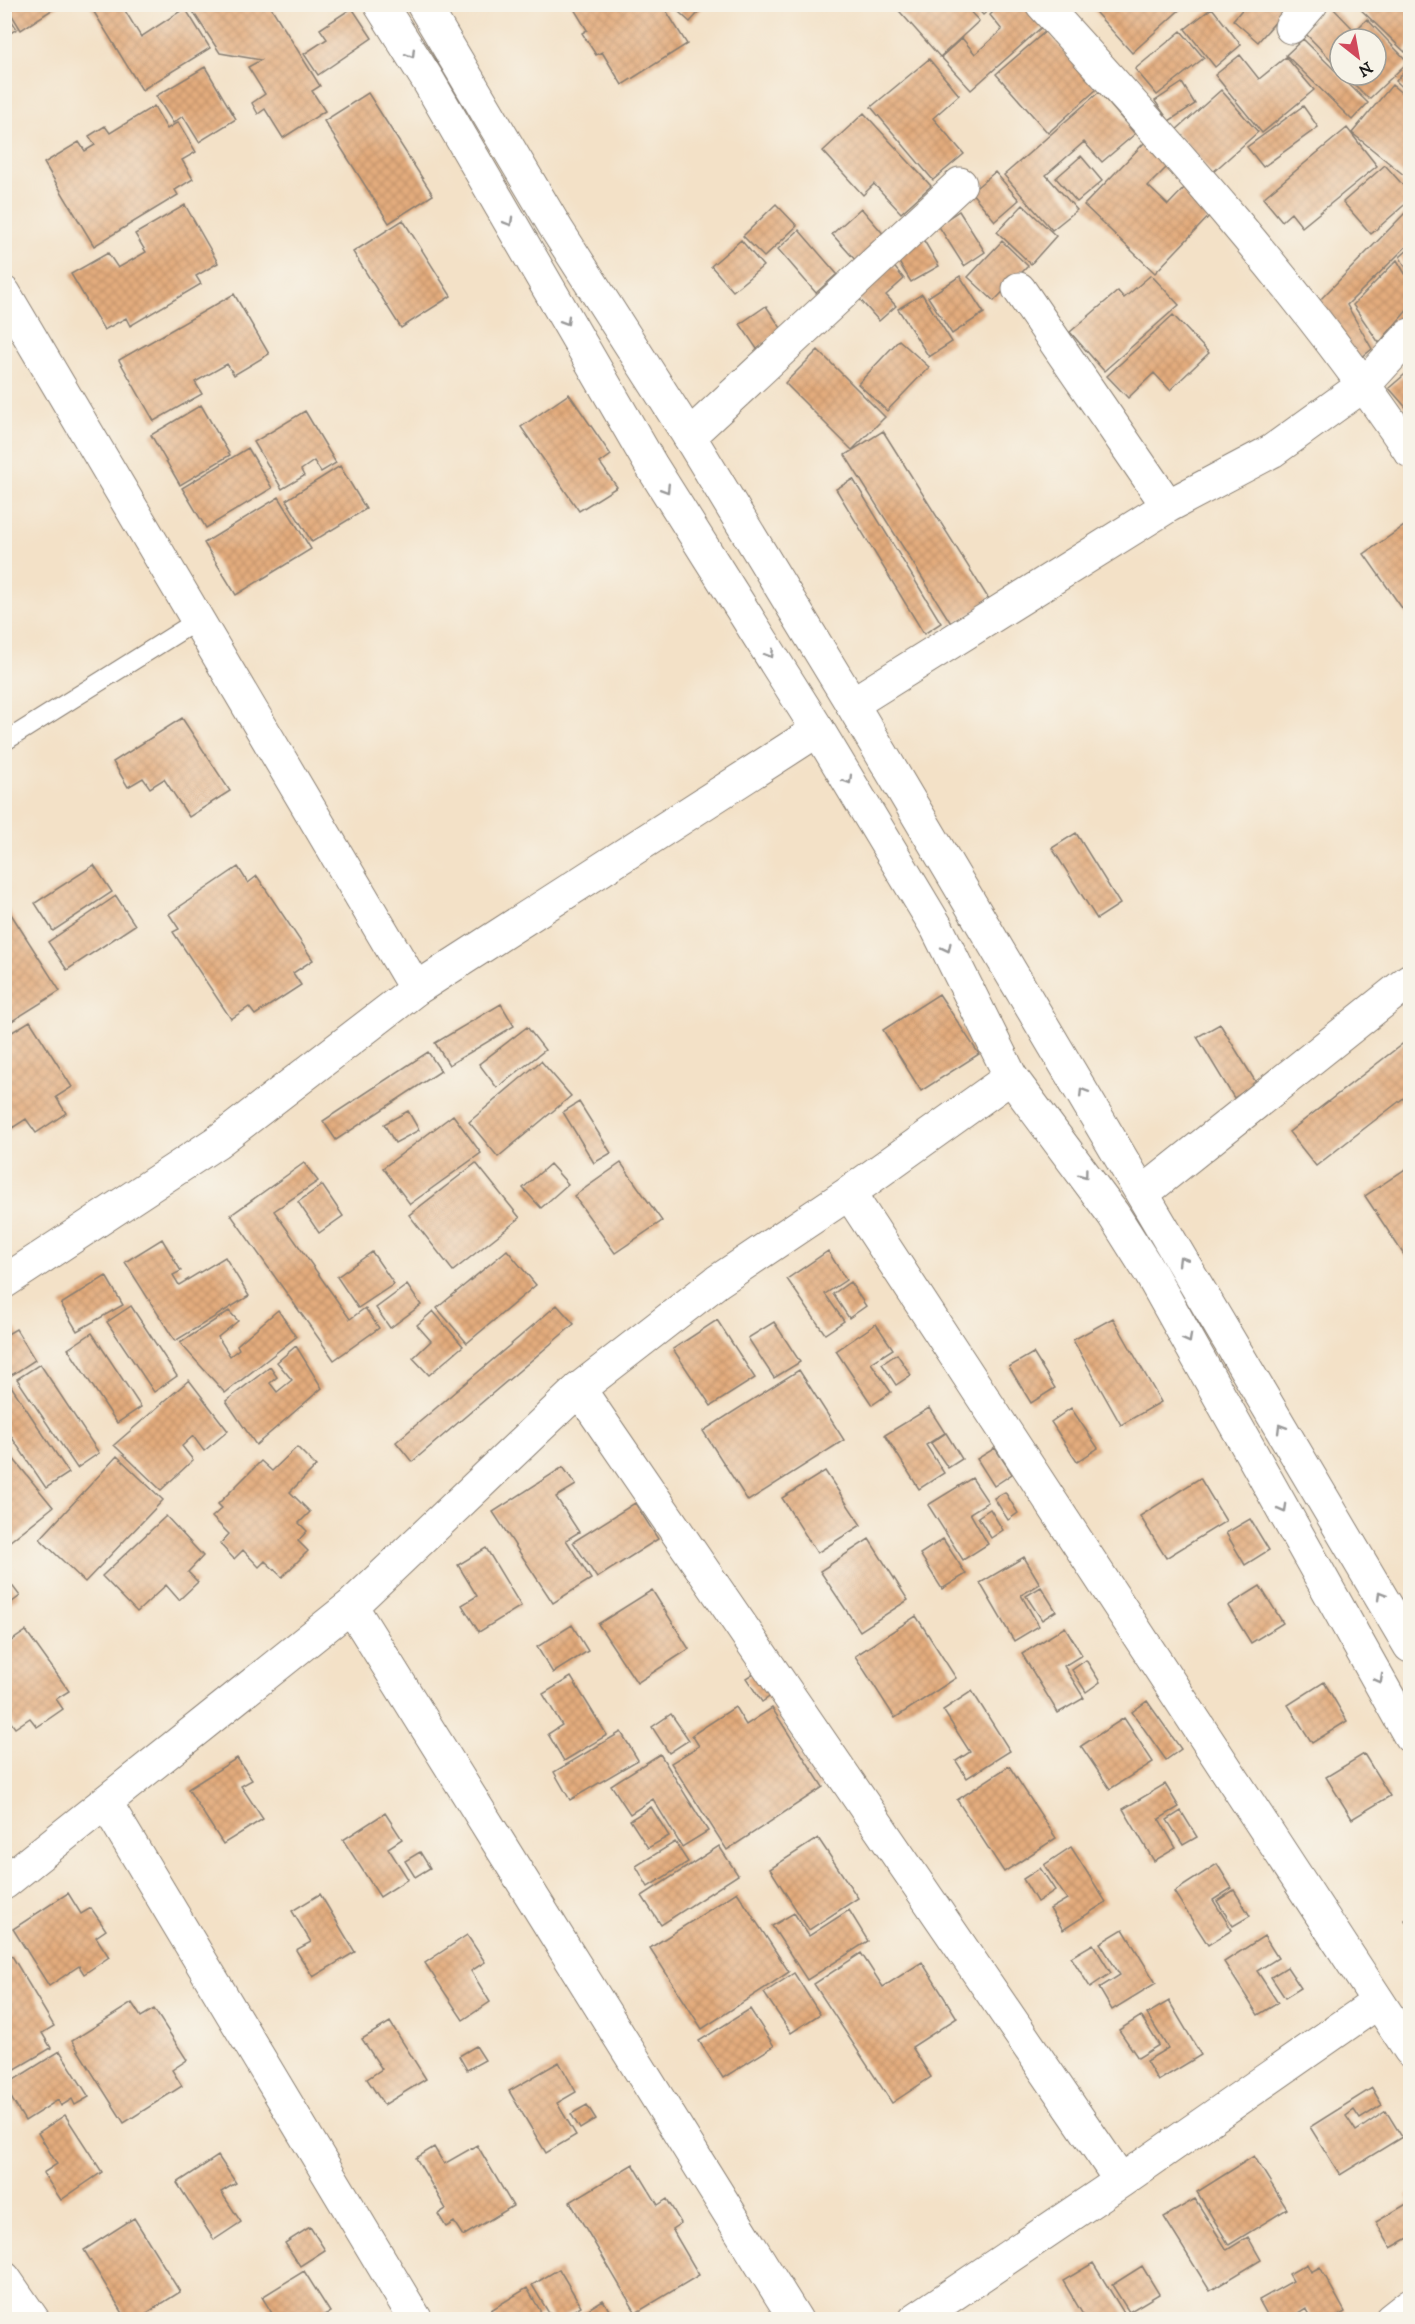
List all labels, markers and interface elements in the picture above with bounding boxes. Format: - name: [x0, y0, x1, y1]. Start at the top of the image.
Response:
- north arrow: [1328, 27, 1388, 87]
- one-way arrow: [403, 48, 415, 58]
- text: N: [1354, 57, 1376, 81]
- one-way arrow: [502, 216, 513, 227]
- one-way arrow: [559, 315, 571, 325]
- one-way arrow: [658, 483, 670, 493]
- one-way arrow: [762, 648, 774, 658]
- one-way arrow: [841, 774, 852, 784]
- one-way arrow: [940, 942, 951, 952]
- one-way arrow: [1078, 1088, 1090, 1098]
- one-way arrow: [1076, 1168, 1087, 1179]
- one-way arrow: [1178, 1256, 1190, 1266]
- one-way arrow: [1180, 1333, 1192, 1343]
- one-way arrow: [1277, 1424, 1289, 1434]
- one-way arrow: [1276, 1503, 1287, 1513]
- one-way arrow: [1376, 1591, 1388, 1601]
- one-way arrow: [1371, 1673, 1383, 1683]

